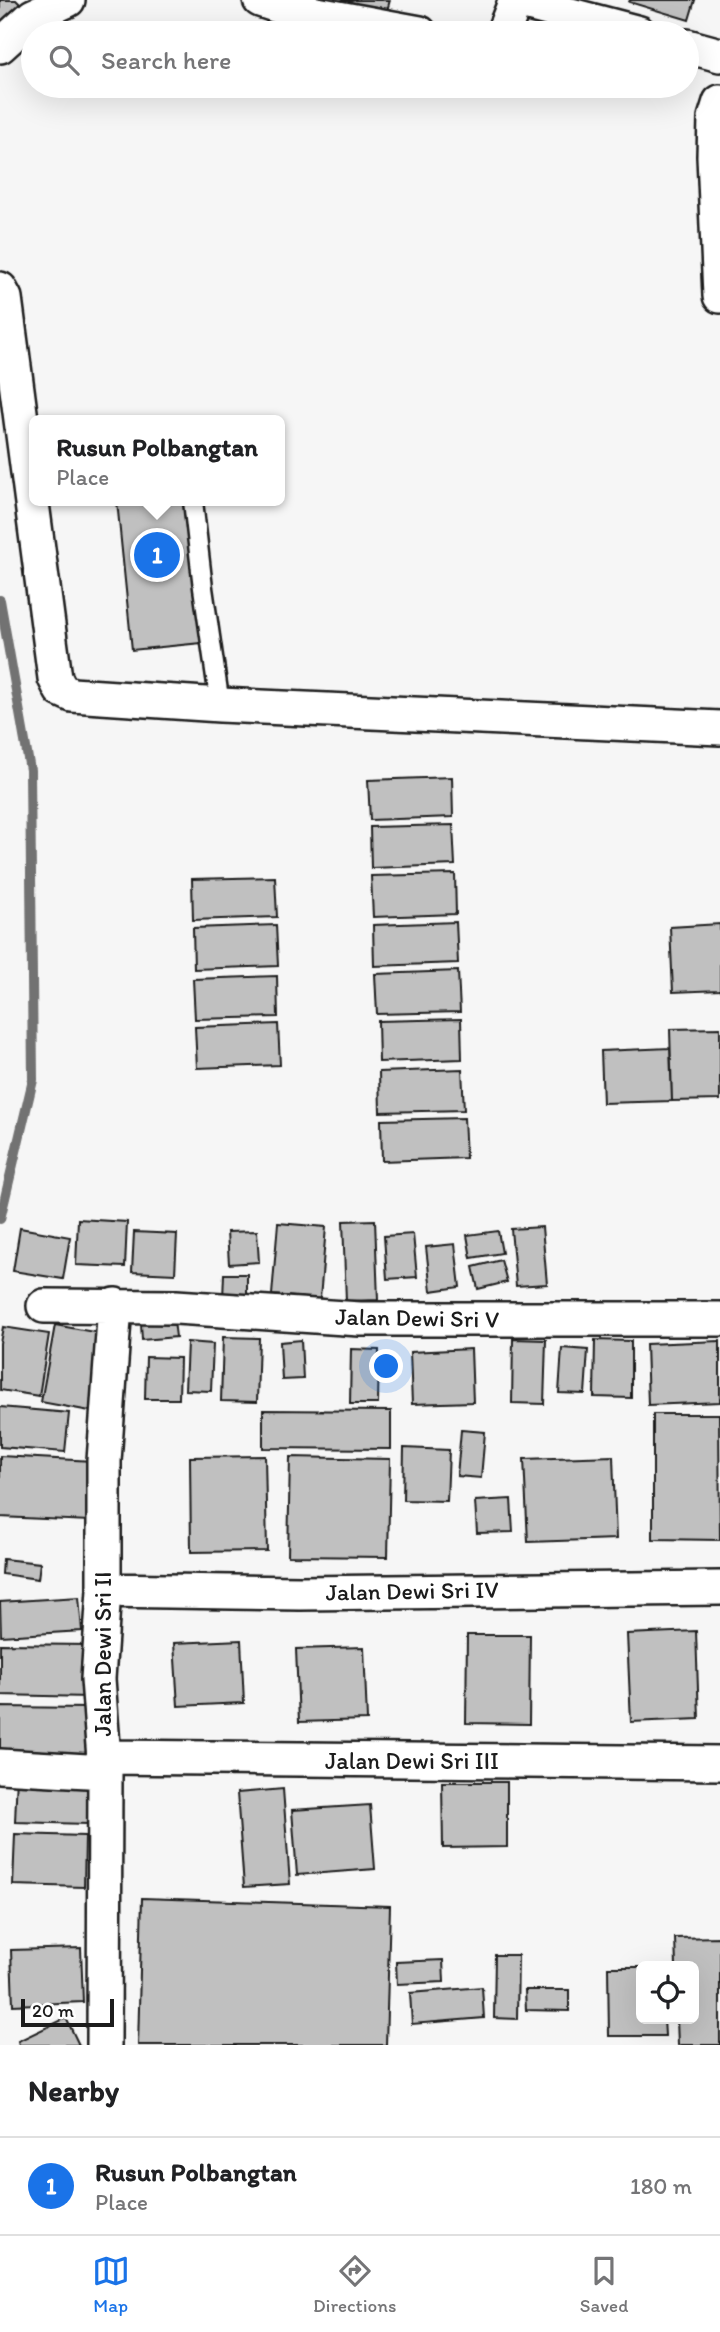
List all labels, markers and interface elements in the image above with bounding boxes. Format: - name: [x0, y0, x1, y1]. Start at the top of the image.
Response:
- search box: [21, 21, 699, 98]
- icon: search: [45, 41, 83, 79]
- text: Search here: [101, 44, 231, 76]
- popup: [29, 415, 285, 506]
- text: Rusun Polbangtan: [56, 431, 258, 463]
- text: Place: [56, 463, 109, 491]
- pin: 1: [134, 529, 180, 581]
- street label: Jalan Dewi Sri V: [335, 1302, 499, 1333]
- your location: [369, 1349, 403, 1383]
- street label: Jalan Dewi Sri II: [88, 1572, 117, 1736]
- street label: Jalan Dewi Sri IV: [325, 1574, 499, 1607]
- street label: Jalan Dewi Sri III: [325, 1746, 499, 1775]
- map controls: [636, 1961, 699, 2024]
- button: locate: [636, 1961, 699, 2024]
- scale bar: [21, 1996, 114, 2028]
- text: 20 m: [32, 1999, 74, 2022]
- text: Nearby: [28, 2072, 119, 2109]
- text: Rusun Polbangtan: [95, 2156, 297, 2188]
- text: 1: [46, 2172, 56, 2200]
- text: 180 m: [630, 2172, 692, 2200]
- text: Place: [95, 2188, 148, 2216]
- tab: Map: [92, 2252, 130, 2317]
- tab: Directions: [313, 2252, 397, 2317]
- tab: Saved: [580, 2252, 628, 2317]

